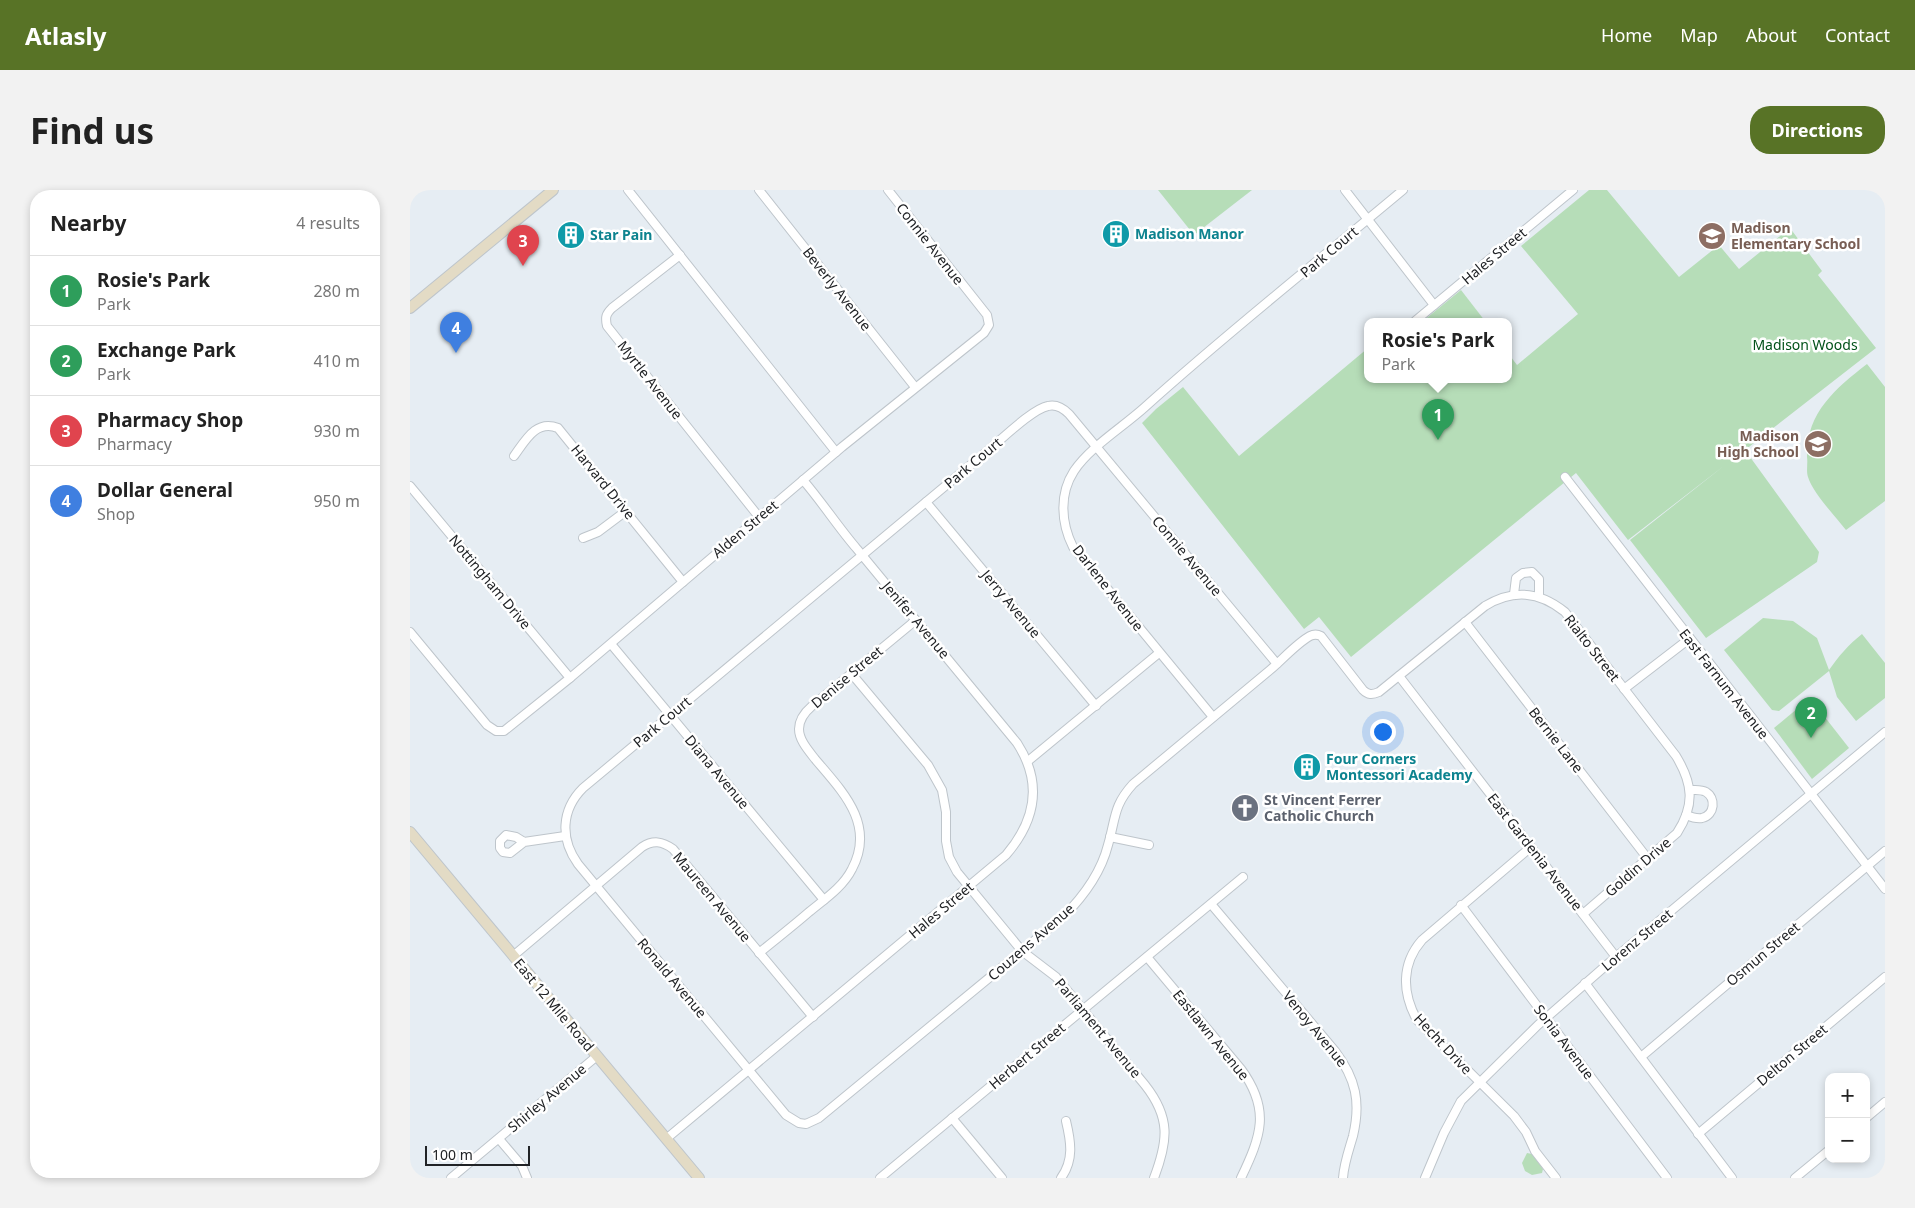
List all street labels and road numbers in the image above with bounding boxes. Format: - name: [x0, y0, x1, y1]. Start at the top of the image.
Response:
- street label: Connie Avenue: [892, 199, 968, 289]
- street label: Park Court: [1296, 222, 1362, 281]
- street label: Hales Street: [1457, 223, 1530, 288]
- street label: Beverly Avenue: [799, 243, 876, 334]
- street label: Myrtle Avenue: [614, 336, 687, 423]
- street label: Park Court: [940, 433, 1006, 492]
- street label: Harvard Drive: [567, 440, 640, 523]
- street label: Alden Street: [708, 495, 782, 562]
- street label: Connie Avenue: [1148, 512, 1227, 600]
- street label: Nottingham Drive: [445, 530, 536, 633]
- street label: Darlene Avenue: [1069, 541, 1148, 635]
- street label: Jerry Avenue: [976, 564, 1045, 642]
- street label: Jenifer Avenue: [877, 576, 954, 662]
- street label: Rialto Street: [1560, 610, 1625, 685]
- street label: East Farnum Avenue: [1675, 625, 1774, 743]
- street label: Denise Street: [807, 641, 886, 712]
- street label: Park Court: [629, 692, 695, 751]
- street label: Bernie Lane: [1525, 703, 1588, 776]
- street label: Diana Avenue: [681, 731, 754, 813]
- street label: East Gardenia Avenue: [1484, 789, 1587, 914]
- street label: Goldin Drive: [1601, 833, 1675, 901]
- street label: Maureen Avenue: [669, 848, 756, 946]
- street label: Hales Street: [904, 877, 977, 942]
- street label: Couzens Avenue: [983, 899, 1078, 984]
- street label: Lorenz Street: [1597, 904, 1676, 975]
- street label: Osmun Street: [1722, 917, 1804, 990]
- street label: Ronald Avenue: [633, 934, 711, 1022]
- street label: East 12 Mile Road: [510, 954, 599, 1055]
- street label: Parliament Avenue: [1051, 974, 1146, 1082]
- street label: Eastlawn Avenue: [1169, 985, 1254, 1084]
- street label: Venoy Avenue: [1279, 987, 1352, 1071]
- street label: Sonia Avenue: [1530, 1000, 1599, 1083]
- street label: Hecht Drive: [1410, 1009, 1477, 1078]
- street label: Herbert Street: [985, 1018, 1069, 1093]
- street label: Delton Street: [1752, 1019, 1831, 1090]
- street label: Shirley Avenue: [503, 1059, 590, 1136]

